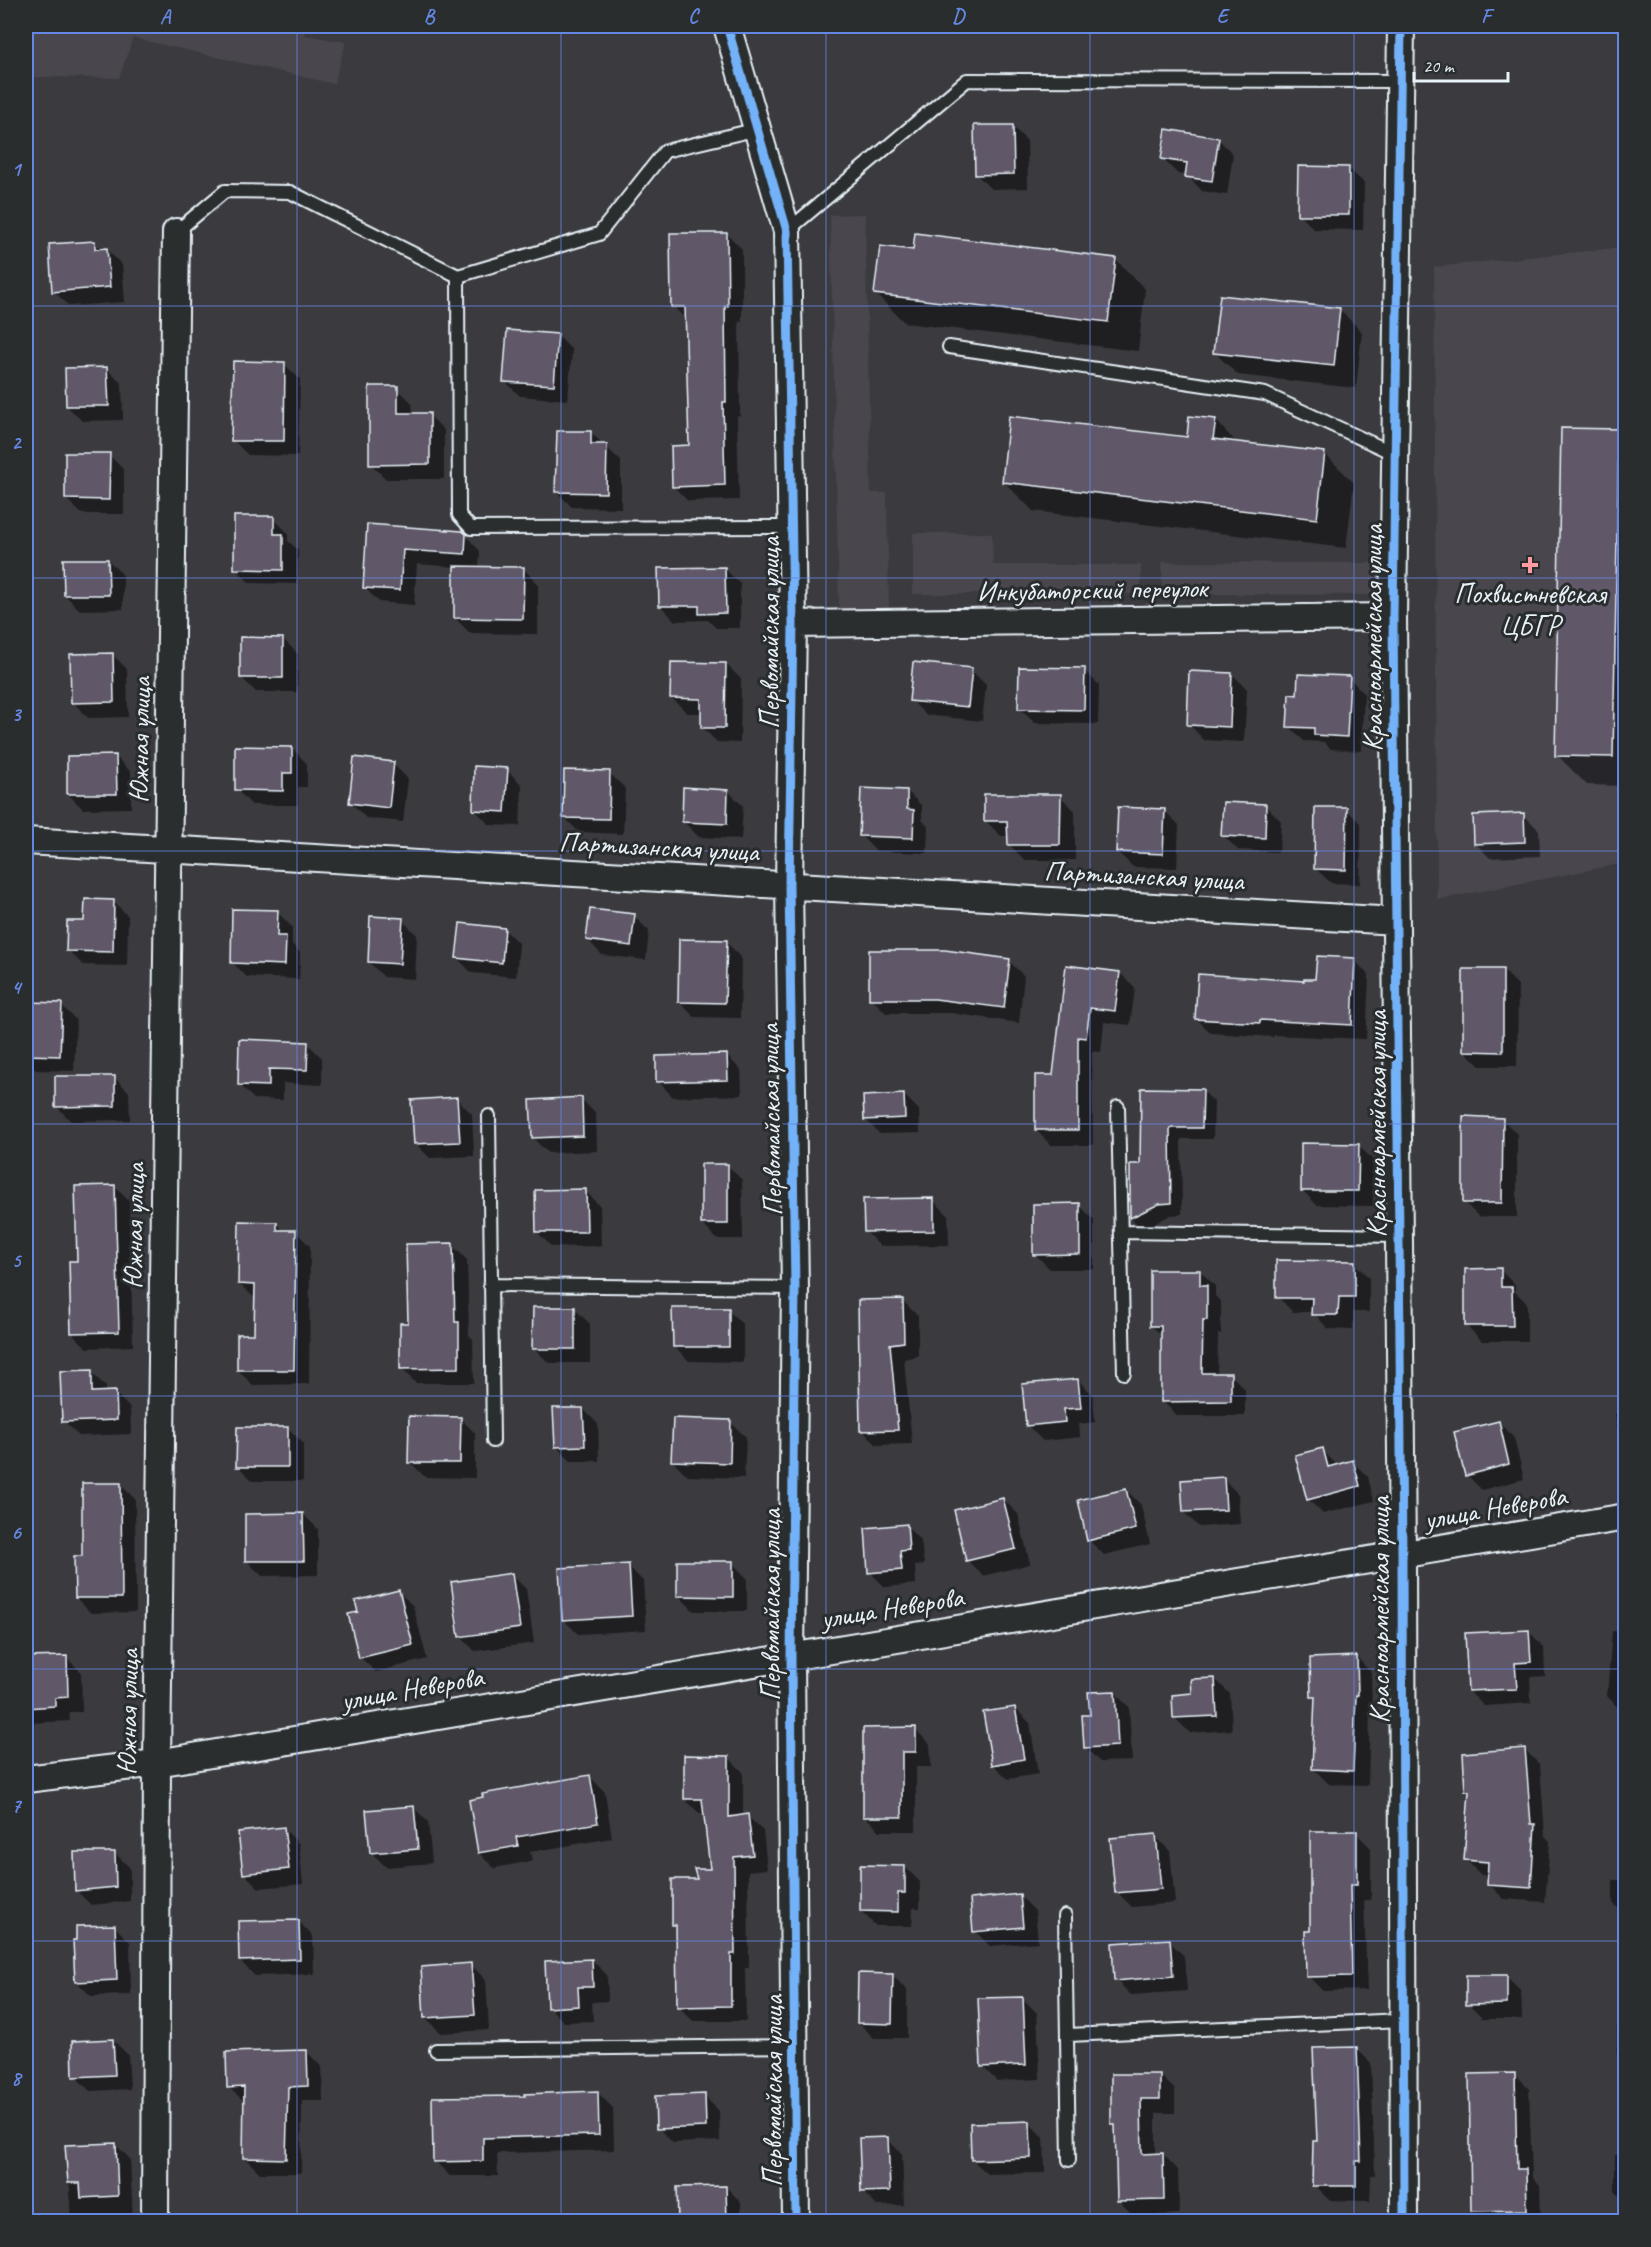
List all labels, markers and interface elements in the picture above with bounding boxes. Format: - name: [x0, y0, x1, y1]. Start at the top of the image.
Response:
- text: A: [160, 4, 172, 29]
- text: B: [424, 4, 436, 29]
- text: C: [688, 4, 700, 29]
- text: D: [952, 4, 966, 29]
- text: E: [1217, 4, 1231, 29]
- text: F: [1481, 4, 1495, 29]
- scale bar: [1414, 45, 1508, 83]
- text: 20 m: [1423, 55, 1456, 77]
- text: 1: [12, 157, 23, 182]
- text: 2: [12, 430, 23, 455]
- street label: Красноармейская улица: [1355, 523, 1390, 752]
- street label: Первомайская улица: [752, 535, 787, 729]
- marker: Похвистневская ЦБГР: [1521, 556, 1539, 574]
- street label: Инкубаторский переулок: [977, 570, 1210, 609]
- place label: Похвистневская ЦБГР: [1454, 576, 1608, 643]
- street label: Южная улица: [121, 675, 158, 803]
- text: 3: [12, 702, 23, 727]
- street label: Партизанская улица: [558, 824, 761, 869]
- street label: Партизанская улица: [1043, 853, 1246, 898]
- text: 4: [12, 975, 24, 1000]
- street label: Красноармейская улица: [1359, 1009, 1394, 1238]
- street label: Первомайская улица: [751, 1022, 790, 1216]
- street label: Южная улица: [115, 1161, 152, 1289]
- text: 5: [12, 1248, 23, 1273]
- street label: улица Неверова: [1419, 1477, 1571, 1538]
- street label: Красноармейская улица: [1362, 1495, 1397, 1724]
- street label: Первомайская улица: [753, 1507, 788, 1701]
- text: 6: [11, 1520, 22, 1545]
- street label: улица Неверова: [816, 1579, 968, 1636]
- street label: Южная улица: [109, 1647, 146, 1775]
- street label: улица Неверова: [336, 1658, 488, 1719]
- text: 7: [12, 1793, 23, 1818]
- street label: Первомайская улица: [755, 1993, 790, 2187]
- text: 8: [12, 2066, 24, 2091]

